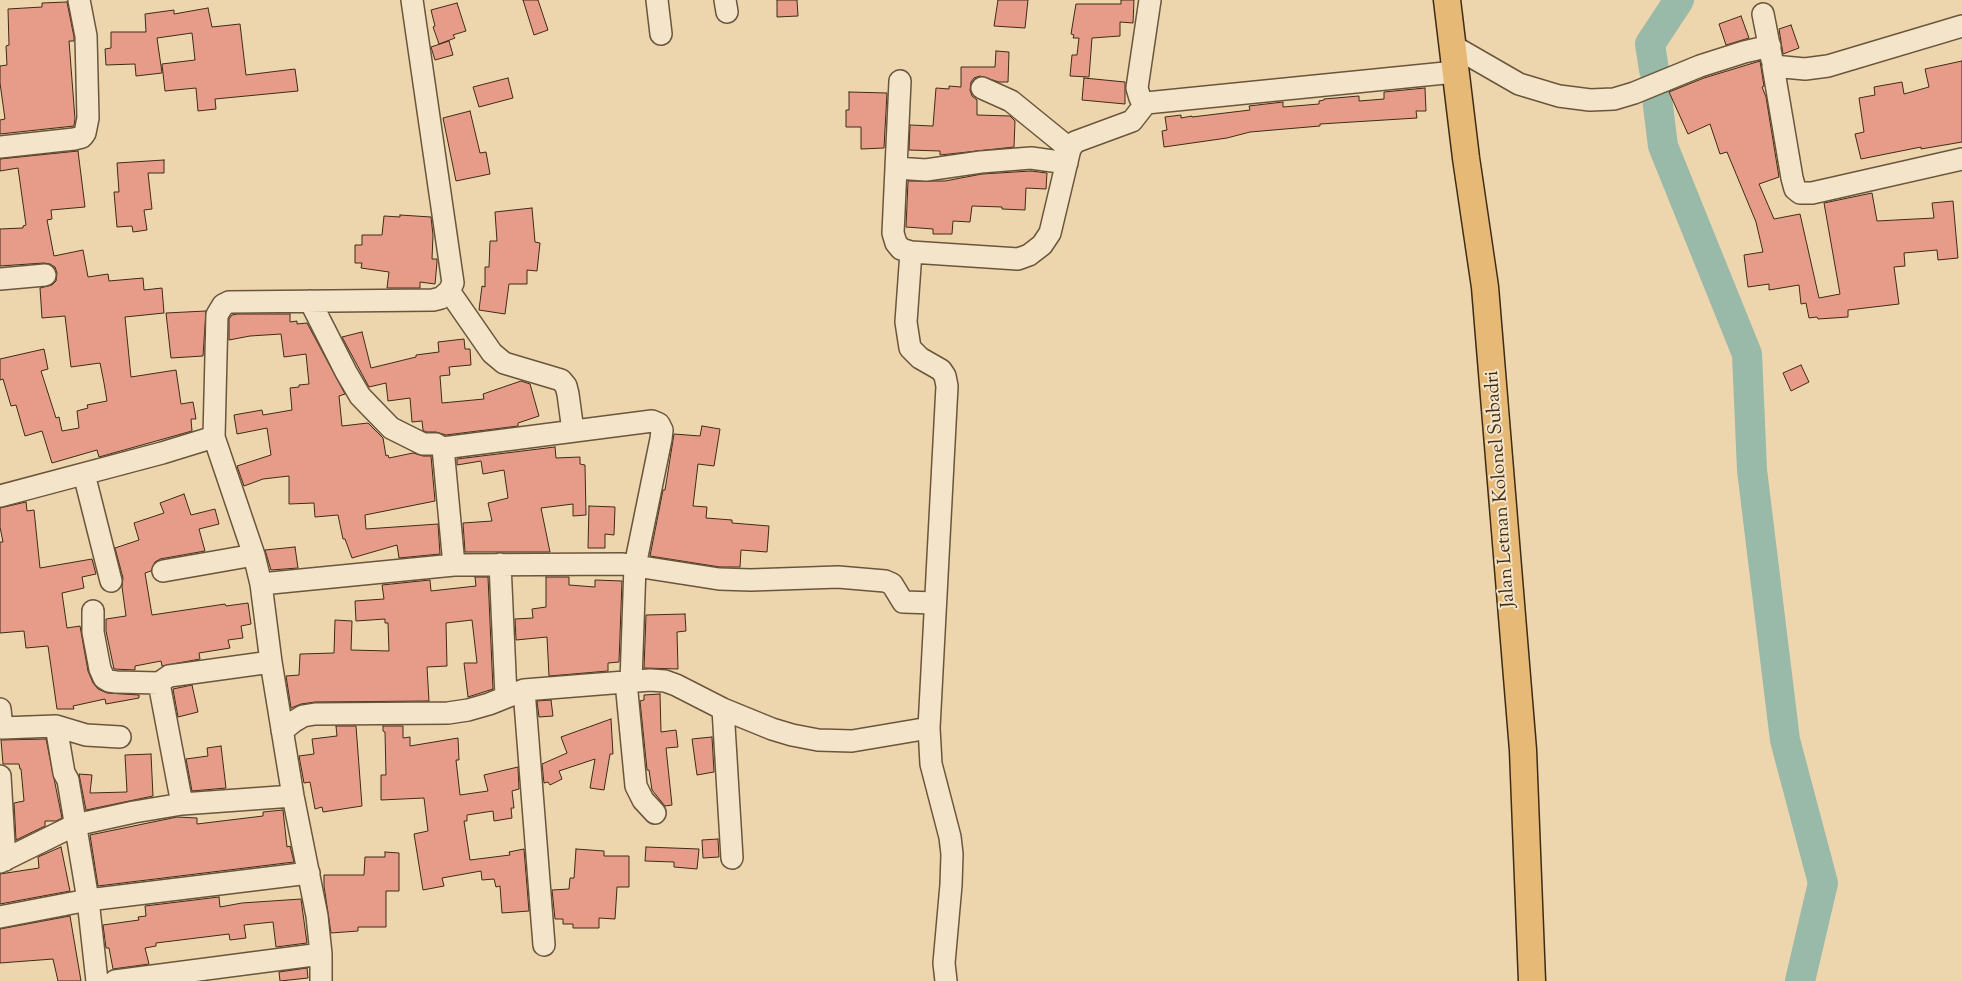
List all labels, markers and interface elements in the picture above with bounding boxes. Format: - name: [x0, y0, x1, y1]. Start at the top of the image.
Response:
- street label: Jalan Letnan Kolonel Subadri: [1482, 370, 1522, 608]

